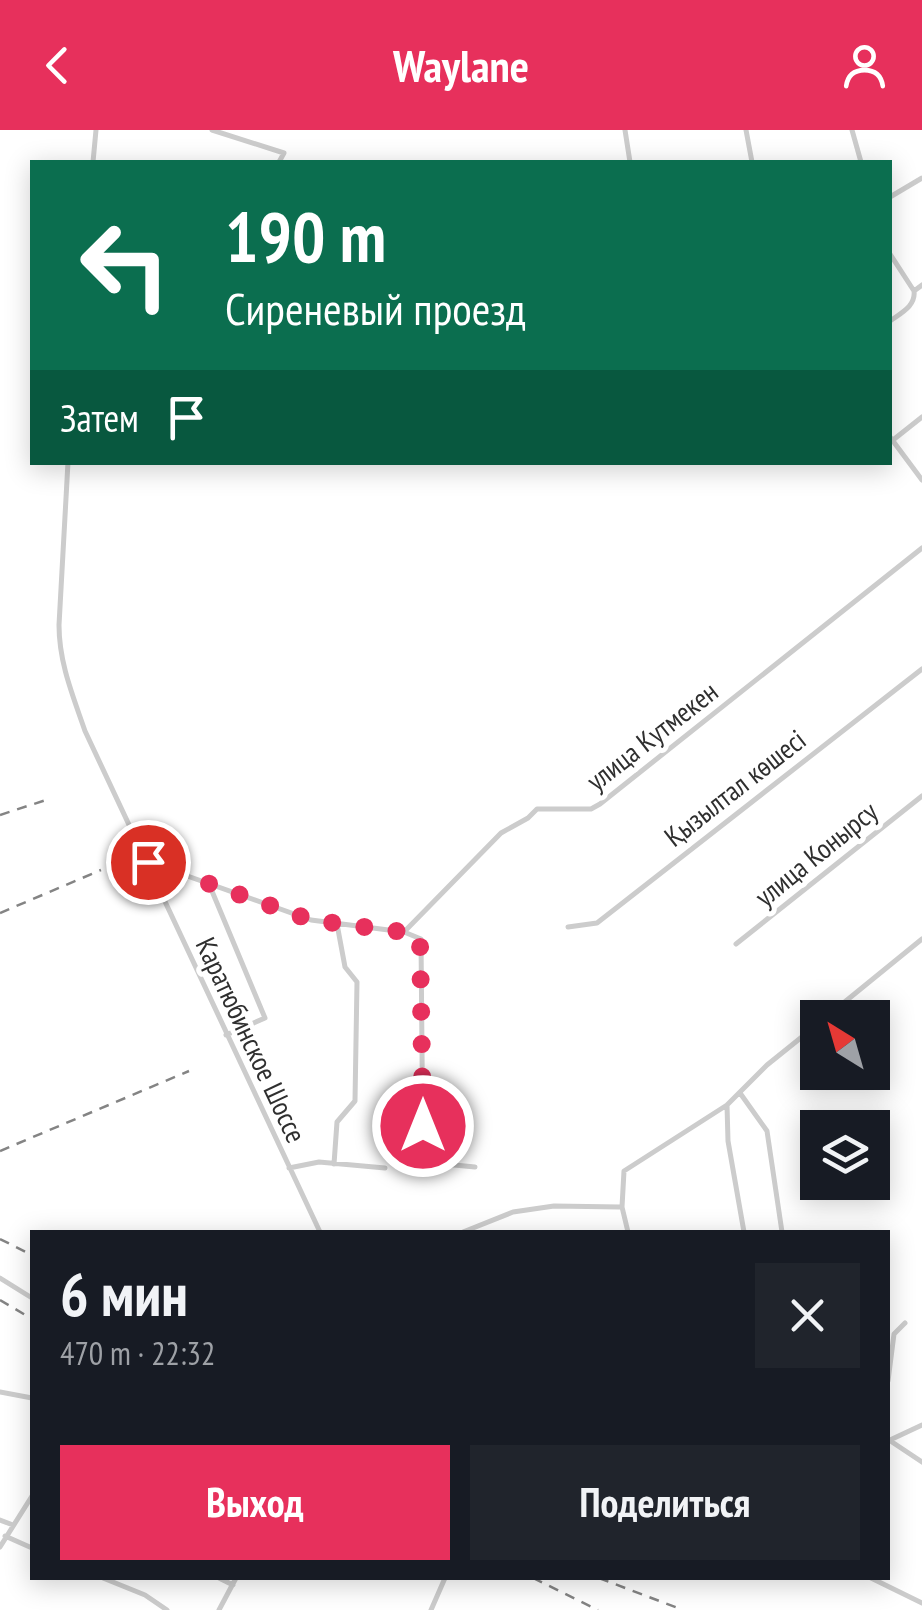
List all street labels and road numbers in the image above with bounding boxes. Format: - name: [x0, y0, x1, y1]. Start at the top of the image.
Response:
- street label: улица Кутмекен: [578, 673, 725, 799]
- street label: Қызылтал көшесі: [656, 721, 813, 854]
- street label: улица Конырсу: [747, 793, 885, 914]
- street label: Каратюбинское Шоссе: [188, 931, 315, 1148]

